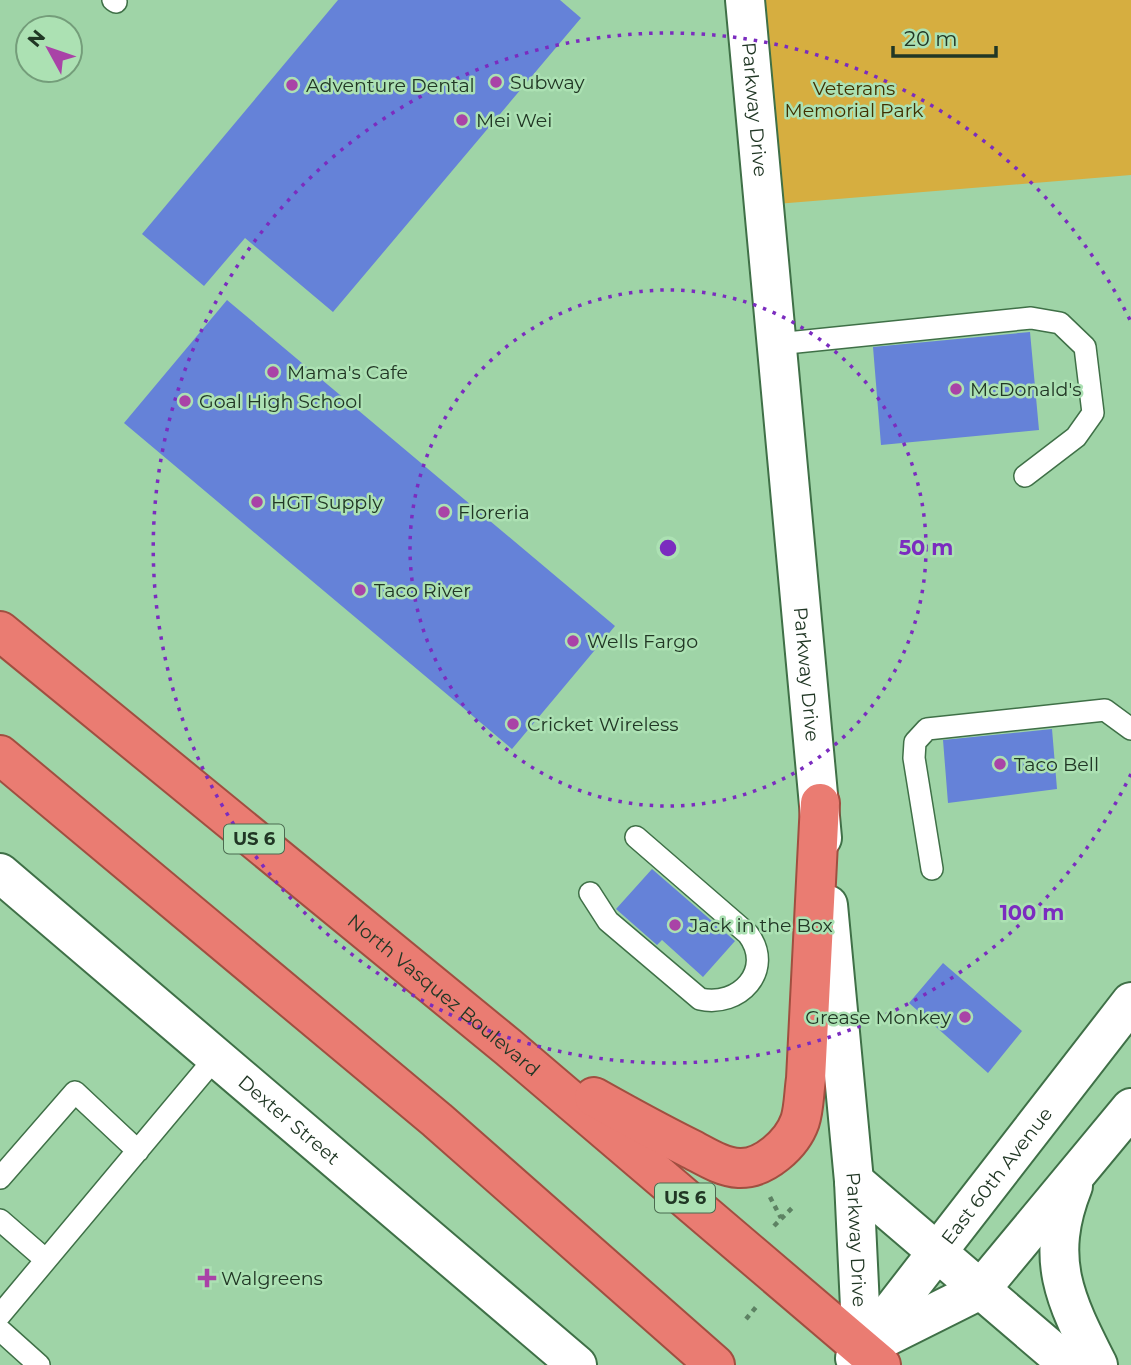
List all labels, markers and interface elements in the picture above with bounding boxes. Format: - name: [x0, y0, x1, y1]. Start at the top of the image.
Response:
- north arrow: [14, 14, 84, 84]
- scale bar: [893, 14, 996, 58]
- text: N: [23, 25, 50, 52]
- text: 20 m: [904, 26, 958, 51]
- street label: Parkway Drive: [737, 41, 772, 178]
- place label: Subway: [510, 71, 585, 94]
- place label: Adventure Dental: [306, 74, 475, 97]
- marker: Subway: [488, 74, 504, 90]
- marker: Adventure Dental: [284, 77, 300, 93]
- park label: Veterans Memorial Park: [785, 77, 924, 122]
- place label: Mei Wei: [476, 109, 552, 132]
- marker: Mei Wei: [454, 112, 470, 128]
- place label: Mama's Cafe: [287, 361, 408, 384]
- marker: Mama's Cafe: [265, 364, 281, 380]
- place label: McDonald's: [970, 378, 1082, 401]
- marker: McDonald's: [948, 381, 964, 397]
- place label: Goal High School: [199, 390, 362, 413]
- marker: Goal High School: [177, 393, 193, 409]
- place label: HGT Supply: [271, 491, 383, 514]
- marker: HGT Supply: [249, 494, 265, 510]
- place label: Floreria: [458, 501, 530, 524]
- marker: Floreria: [436, 504, 452, 520]
- text: 50 m: [899, 535, 953, 560]
- centre of rings: [656, 536, 680, 560]
- place label: Taco River: [374, 579, 471, 602]
- marker: Taco River: [352, 582, 368, 598]
- street label: Parkway Drive: [789, 606, 824, 743]
- place label: Wells Fargo: [587, 630, 698, 653]
- marker: Wells Fargo: [565, 633, 581, 649]
- place label: Cricket Wireless: [527, 713, 679, 736]
- marker: Cricket Wireless: [505, 716, 521, 732]
- place label: Taco Bell: [1014, 753, 1099, 776]
- marker: Taco Bell: [992, 756, 1008, 772]
- road number: US 6: [224, 824, 284, 854]
- text: 100 m: [1000, 900, 1064, 925]
- street label: North Vasquez Boulevard: [343, 909, 544, 1081]
- place label: Jack in the Box: [688, 914, 833, 937]
- marker: Jack in the Box: [667, 917, 683, 933]
- place label: Grease Monkey: [805, 1006, 952, 1029]
- marker: Grease Monkey: [957, 1009, 973, 1025]
- street label: Dexter Street: [233, 1070, 344, 1170]
- street label: East 60th Avenue: [937, 1103, 1057, 1249]
- street label: Parkway Drive: [841, 1171, 871, 1308]
- road number: US 6: [655, 1184, 715, 1212]
- place label: Walgreens: [221, 1267, 323, 1290]
- marker: Walgreens: [199, 1270, 215, 1286]

